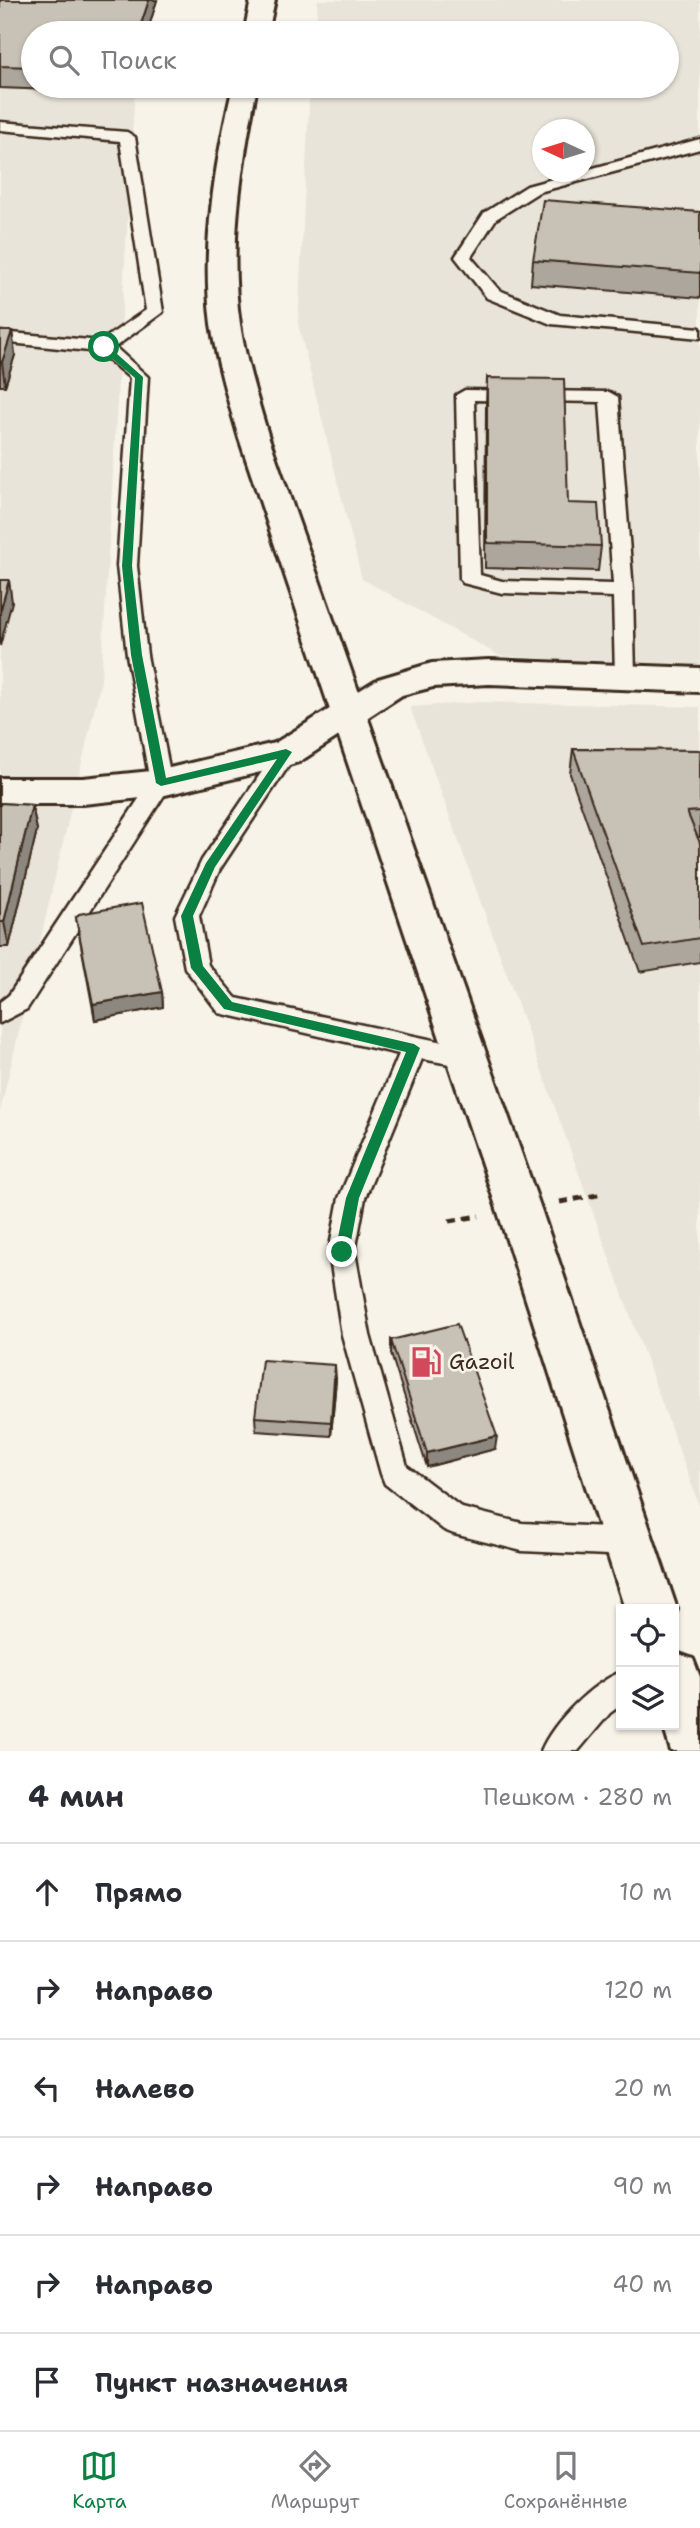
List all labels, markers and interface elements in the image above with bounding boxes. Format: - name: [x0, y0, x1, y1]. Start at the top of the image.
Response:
- search box: [21, 21, 679, 98]
- icon: search: [45, 41, 83, 79]
- text: Поиск: [101, 42, 177, 77]
- north arrow: [532, 119, 595, 182]
- route start: [88, 331, 119, 362]
- route end: [326, 1236, 357, 1267]
- fuel station icon: Gazoil: [409, 1345, 443, 1379]
- place label: Gazoil: [449, 1348, 515, 1376]
- map controls: [616, 1604, 679, 1730]
- button: locate: [616, 1604, 679, 1667]
- button: layers: [616, 1667, 679, 1730]
- text: 4 мин: [28, 1776, 124, 1817]
- text: Пешком · 280 m: [483, 1782, 672, 1812]
- icon: ahead: [28, 1873, 66, 1911]
- text: Прямо: [95, 1875, 183, 1910]
- text: 10 m: [619, 1877, 672, 1907]
- icon: right: [28, 1971, 66, 2009]
- text: Направо: [95, 1973, 213, 2008]
- text: 120 m: [604, 1975, 672, 2005]
- icon: left: [28, 2069, 66, 2107]
- text: Налево: [95, 2071, 195, 2106]
- text: 20 m: [613, 2073, 672, 2103]
- icon: right: [28, 2167, 66, 2205]
- text: Направо: [95, 2169, 213, 2204]
- text: 90 m: [612, 2171, 672, 2201]
- icon: right: [28, 2265, 66, 2303]
- text: Направо: [95, 2267, 213, 2302]
- text: 40 m: [612, 2269, 672, 2299]
- icon: arrive: [28, 2363, 66, 2401]
- text: Пункт назначения: [95, 2365, 348, 2400]
- tab: Карта: [72, 2447, 127, 2514]
- tab: Маршрут: [271, 2447, 359, 2514]
- tab: Сохранённые: [504, 2447, 628, 2514]

